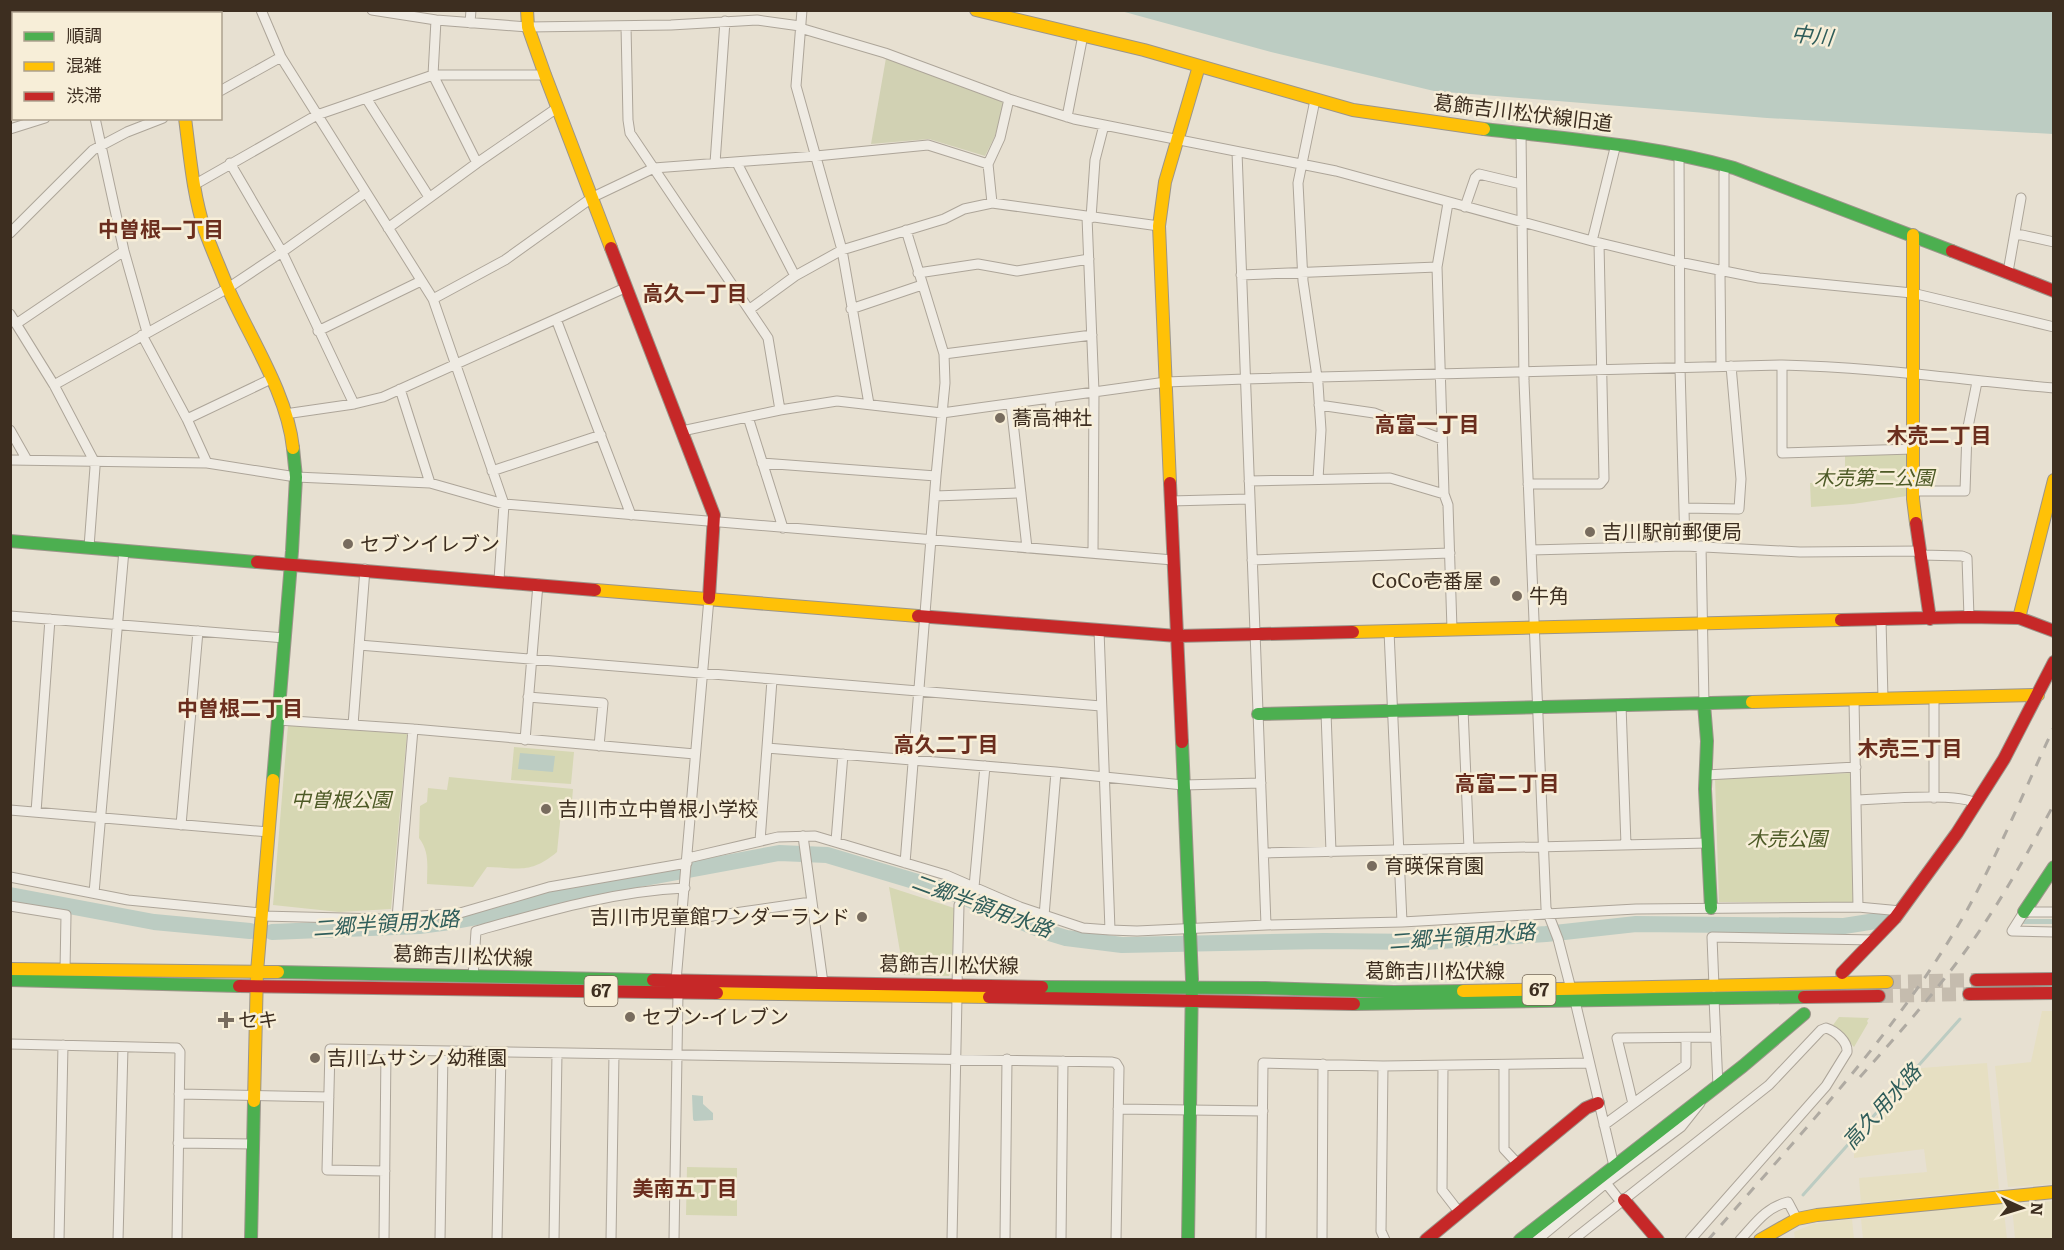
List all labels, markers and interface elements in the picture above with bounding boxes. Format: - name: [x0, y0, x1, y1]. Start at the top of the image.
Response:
- legend: [12, 12, 222, 120]
- water label: 中川: [1790, 16, 1837, 51]
- text: 順調: [66, 21, 102, 48]
- text: 混雑: [66, 51, 102, 78]
- text: 渋滞: [66, 81, 102, 108]
- street label: 葛飾吉川松伏線旧道: [1432, 85, 1614, 137]
- district label: 中曽根一丁目: [98, 212, 224, 243]
- district label: 高久一丁目: [643, 276, 748, 307]
- place label: 蕎高神社: [1012, 401, 1092, 431]
- district label: 高富一丁目: [1375, 407, 1480, 438]
- marker: 蕎高神社: [993, 411, 1007, 425]
- district label: 木売二丁目: [1887, 418, 1992, 449]
- park label: 木売第二公園: [1814, 461, 1937, 491]
- place label: 吉川駅前郵便局: [1602, 515, 1742, 545]
- marker: 吉川駅前郵便局: [1583, 525, 1597, 539]
- place label: セブンイレブン: [360, 527, 500, 557]
- marker: セブンイレブン: [341, 537, 355, 551]
- place label: CoCo壱番屋: [1372, 564, 1483, 594]
- marker: CoCo壱番屋: [1488, 574, 1502, 588]
- place label: 牛角: [1529, 579, 1569, 609]
- marker: 牛角: [1510, 589, 1524, 603]
- district label: 中曽根二丁目: [177, 691, 303, 722]
- district label: 高久二丁目: [894, 727, 999, 758]
- district label: 木売三丁目: [1858, 731, 1963, 762]
- district label: 高富二丁目: [1455, 766, 1560, 797]
- park label: 中曽根公園: [291, 783, 394, 813]
- place label: 吉川市立中曽根小学校: [558, 792, 758, 822]
- marker: 吉川市立中曽根小学校: [539, 802, 553, 816]
- park label: 木売公園: [1747, 822, 1830, 852]
- place label: 育暎保育園: [1384, 849, 1484, 879]
- marker: 育暎保育園: [1365, 859, 1379, 873]
- water label: 二郷半領用水路: [908, 864, 1059, 944]
- place label: 吉川市児童館ワンダーランド: [590, 900, 850, 930]
- water label: 二郷半領用水路: [311, 901, 462, 942]
- marker: 吉川市児童館ワンダーランド: [855, 910, 869, 924]
- water label: 二郷半領用水路: [1387, 914, 1538, 955]
- street label: 葛飾吉川松伏線: [393, 937, 534, 971]
- street label: 葛飾吉川松伏線: [879, 947, 1019, 979]
- street label: 葛飾吉川松伏線: [1365, 954, 1505, 984]
- road number: 67: [1522, 975, 1556, 1005]
- road number: 67: [584, 976, 618, 1006]
- place label: セブン-イレブン: [642, 1000, 789, 1030]
- place label: セキ: [238, 1003, 278, 1033]
- marker: セブン-イレブン: [623, 1010, 637, 1024]
- marker: セキ: [219, 1013, 233, 1027]
- place label: 吉川ムサシノ幼稚園: [327, 1041, 507, 1071]
- marker: 吉川ムサシノ幼稚園: [308, 1051, 322, 1065]
- water label: 高久用水路: [1833, 1054, 1928, 1155]
- district label: 美南五丁目: [633, 1171, 738, 1202]
- north arrow: [1992, 1178, 2052, 1238]
- text: N: [2026, 1202, 2050, 1217]

